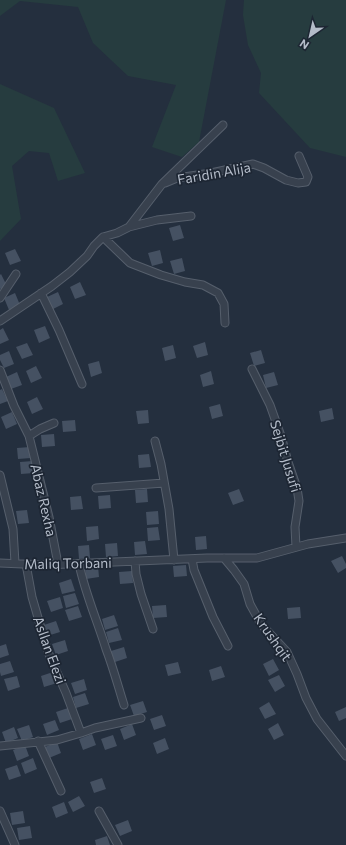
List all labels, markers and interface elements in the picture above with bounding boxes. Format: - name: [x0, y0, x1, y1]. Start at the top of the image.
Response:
- north arrow: [290, 16, 330, 56]
- text: N: [297, 37, 311, 52]
- street label: Faridin Alija: [176, 158, 252, 188]
- street label: Sejbit Jusufi: [267, 418, 305, 494]
- street label: Abaz Rexha: [27, 462, 61, 538]
- street label: Maliq Torbani: [24, 554, 112, 572]
- street label: Krushqit: [250, 610, 296, 664]
- street label: Asllan Elezi: [30, 614, 70, 686]

